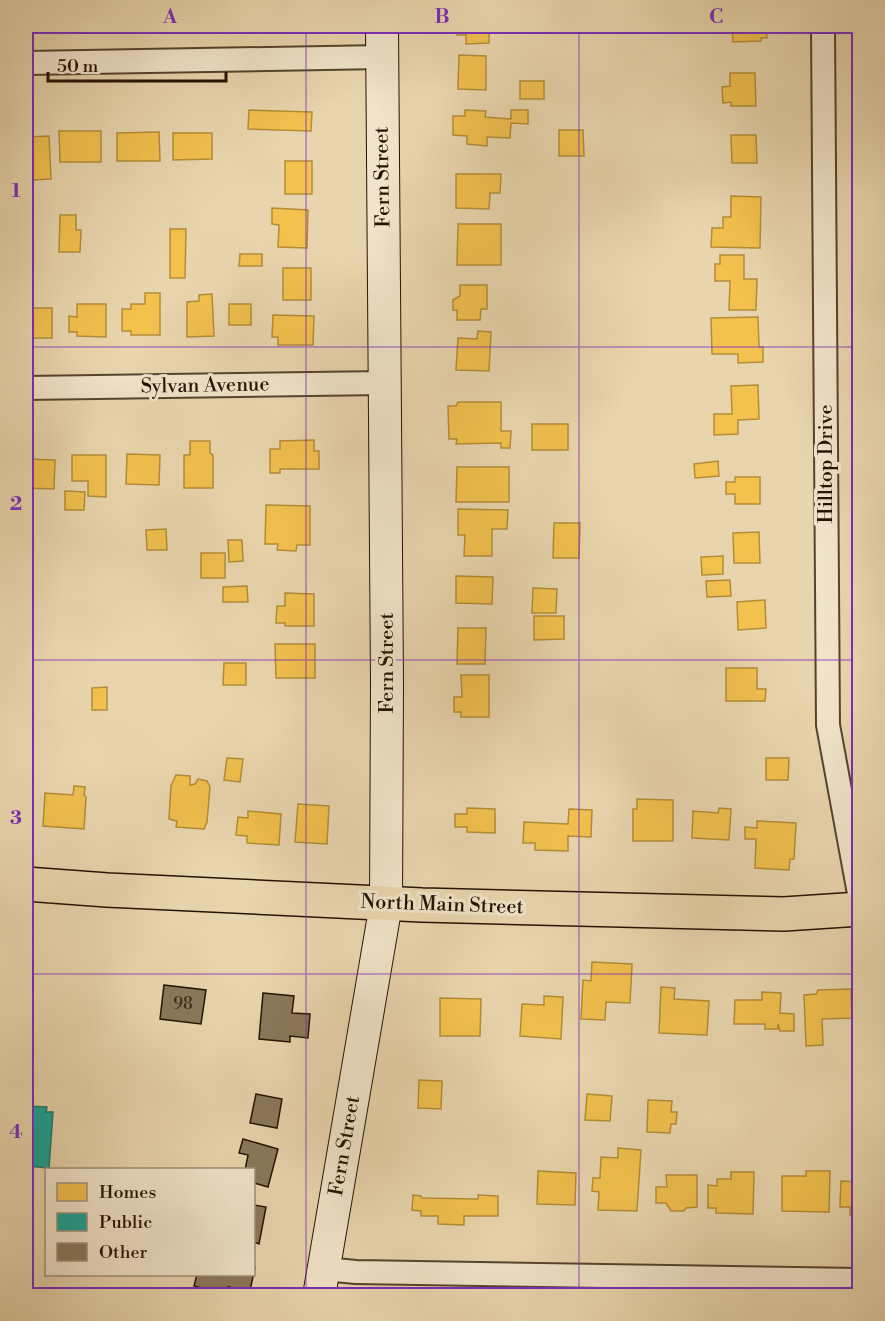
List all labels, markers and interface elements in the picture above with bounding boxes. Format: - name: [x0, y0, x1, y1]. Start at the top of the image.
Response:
- text: A: [162, 5, 178, 30]
- text: B: [434, 5, 450, 30]
- text: C: [709, 5, 723, 30]
- scale bar: [48, 45, 226, 83]
- text: 50 m: [57, 55, 99, 78]
- street label: Fern Street: [370, 126, 396, 228]
- text: 1: [11, 179, 21, 204]
- street label: Sylvan Avenue: [140, 372, 270, 400]
- street label: Hilltop Drive: [814, 404, 839, 524]
- text: 2: [10, 492, 22, 517]
- street label: Fern Street: [375, 612, 400, 714]
- text: 3: [10, 806, 22, 831]
- street label: North Main Street: [360, 890, 524, 920]
- house number: 98: [173, 994, 193, 1014]
- street label: Fern Street: [324, 1094, 366, 1198]
- text: 4: [9, 1120, 23, 1145]
- legend: [45, 1168, 255, 1276]
- text: Homes: [99, 1181, 156, 1204]
- text: Public: [99, 1211, 152, 1234]
- text: Other: [99, 1241, 147, 1264]

